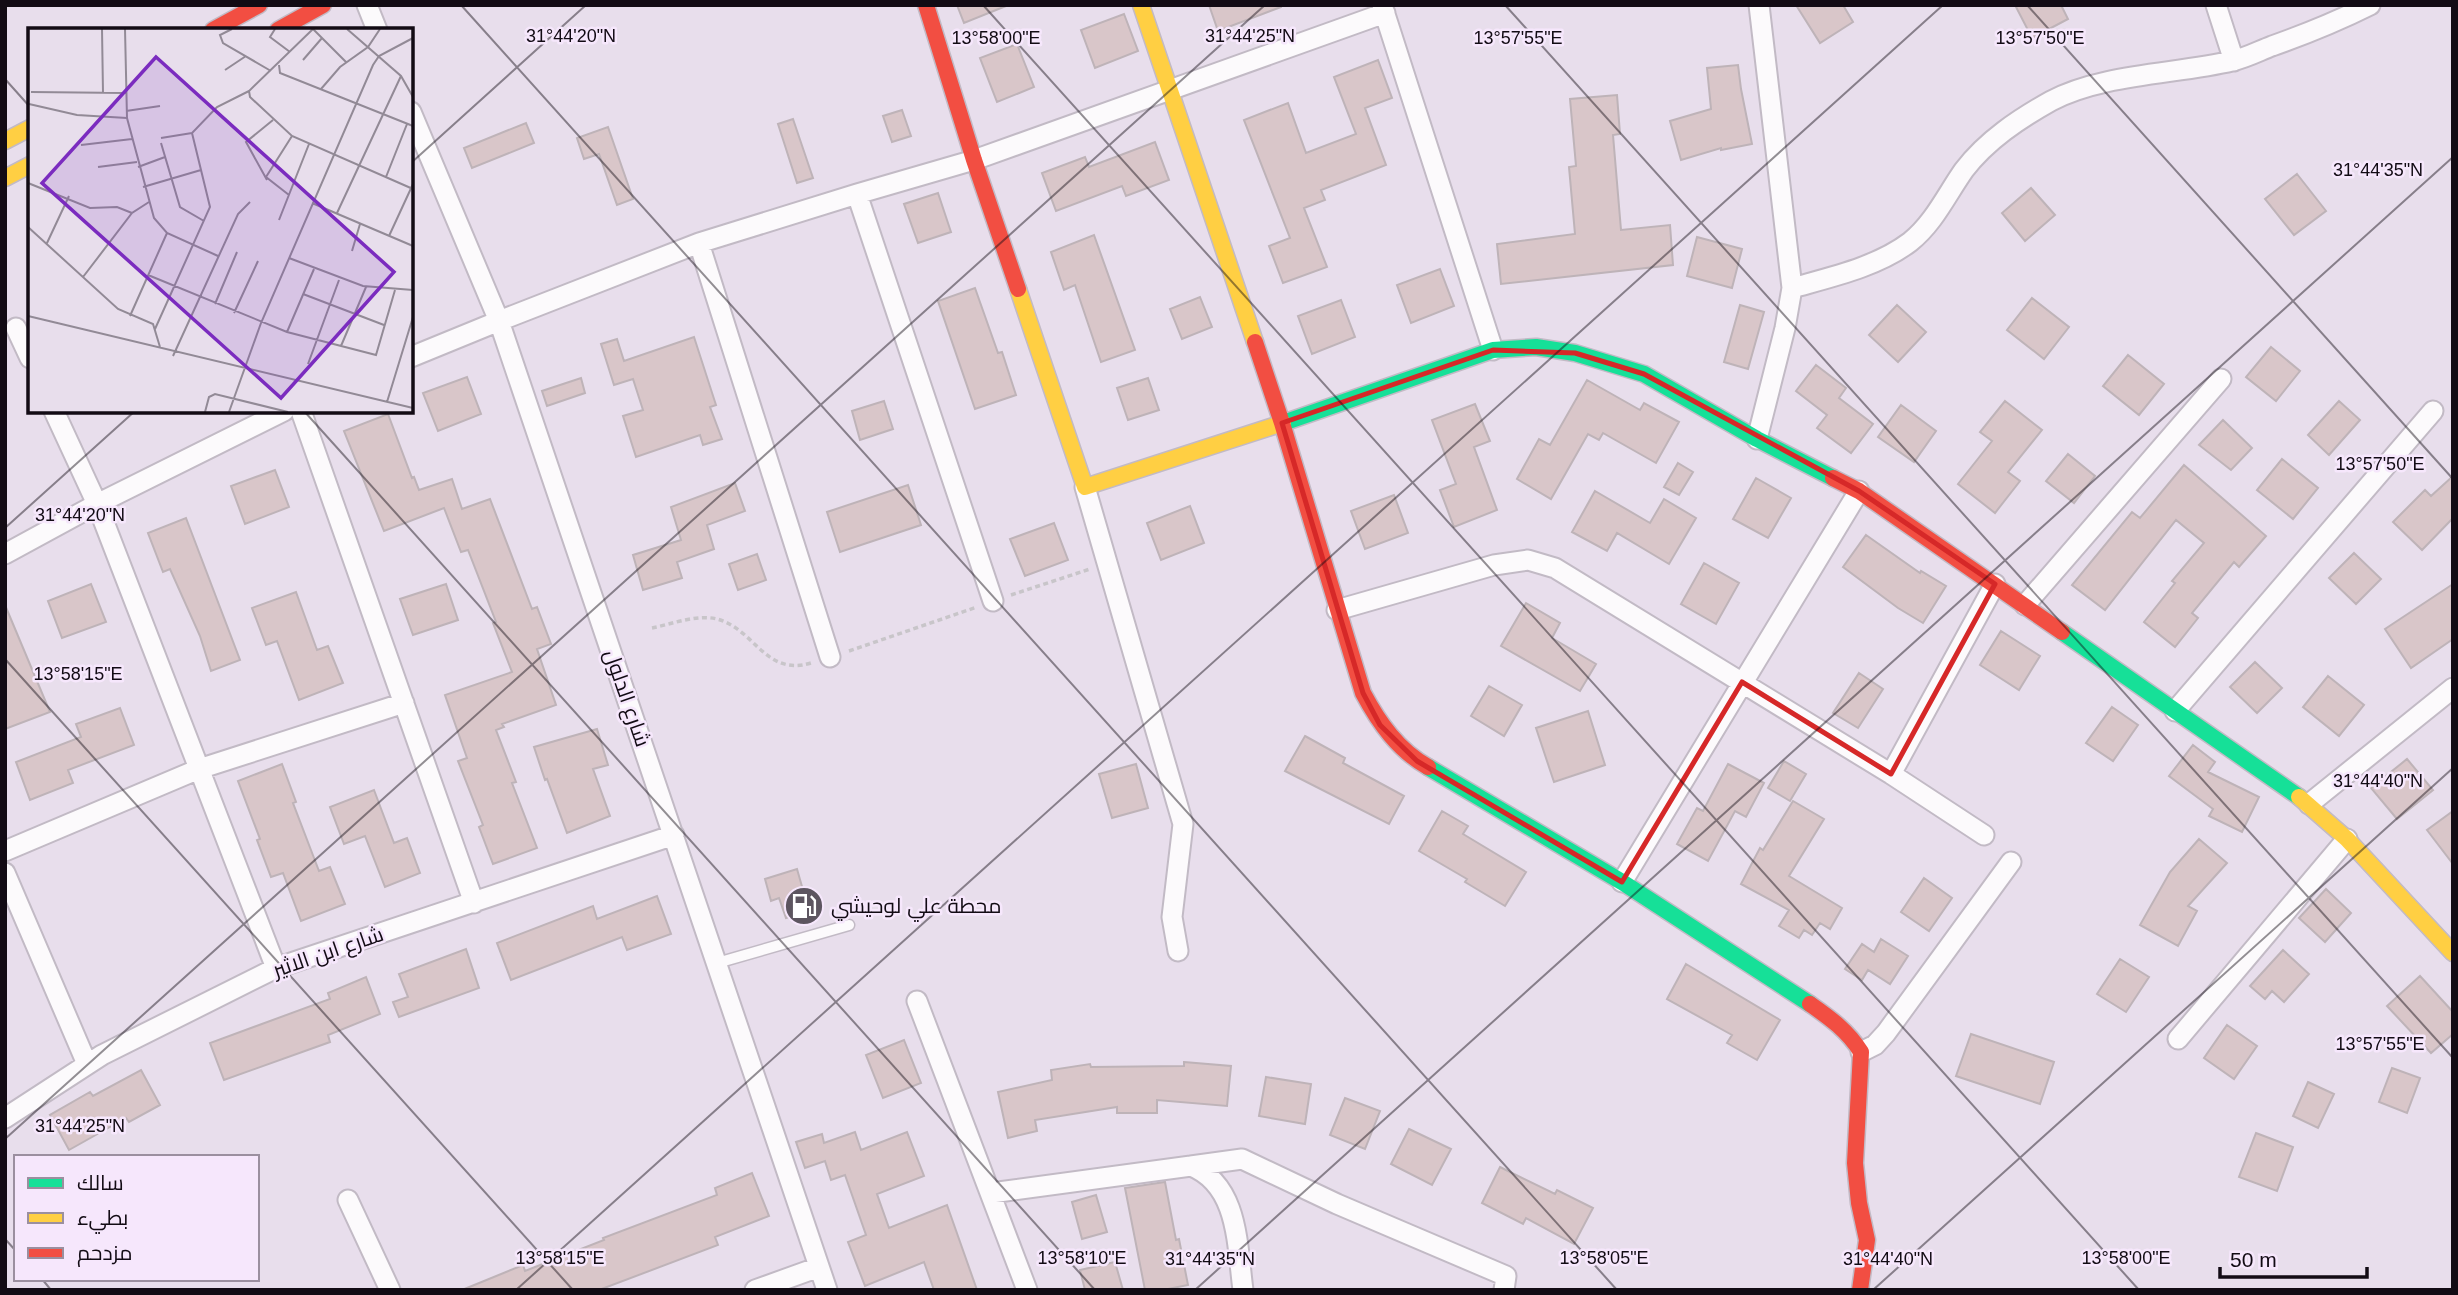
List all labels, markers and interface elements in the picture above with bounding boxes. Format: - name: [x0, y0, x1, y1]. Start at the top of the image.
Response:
- text: 31°44'20"N: [526, 26, 616, 46]
- text: 31°44'25"N: [1205, 26, 1295, 46]
- inset map: [28, 28, 413, 413]
- text: 13°58'00"E: [951, 28, 1041, 48]
- text: 13°57'55"E: [1473, 28, 1563, 48]
- text: 13°57'50"E: [1995, 28, 2085, 48]
- text: 31°44'35"N: [2333, 160, 2423, 180]
- text: 13°57'50"E: [2335, 454, 2425, 474]
- text: 31°44'20"N: [35, 505, 125, 525]
- street label: شارع الدلول: [597, 646, 655, 750]
- text: 13°58'15"E: [33, 664, 123, 684]
- text: 31°44'40"N: [2333, 771, 2423, 791]
- fuel station icon: محطة علي لوحيشي: [783, 885, 825, 927]
- place label: محطة علي لوحيشي: [831, 894, 1002, 922]
- street label: شارع ابن الاثير: [269, 922, 387, 984]
- text: 13°57'55"E: [2335, 1034, 2425, 1054]
- text: 31°44'25"N: [35, 1116, 125, 1136]
- legend: [14, 1155, 259, 1281]
- text: سالك: [77, 1171, 124, 1194]
- text: بطيء: [77, 1206, 128, 1234]
- scale bar: [2220, 1236, 2367, 1280]
- text: مزدحم: [77, 1241, 132, 1267]
- text: 13°58'15"E: [515, 1248, 605, 1268]
- text: 13°58'10"E: [1037, 1248, 1127, 1268]
- text: 13°58'05"E: [1559, 1248, 1649, 1268]
- text: 13°58'00"E: [2081, 1248, 2171, 1268]
- text: 50 m: [2230, 1248, 2277, 1271]
- text: 31°44'35"N: [1165, 1249, 1255, 1269]
- text: 31°44'40"N: [1843, 1249, 1933, 1269]

